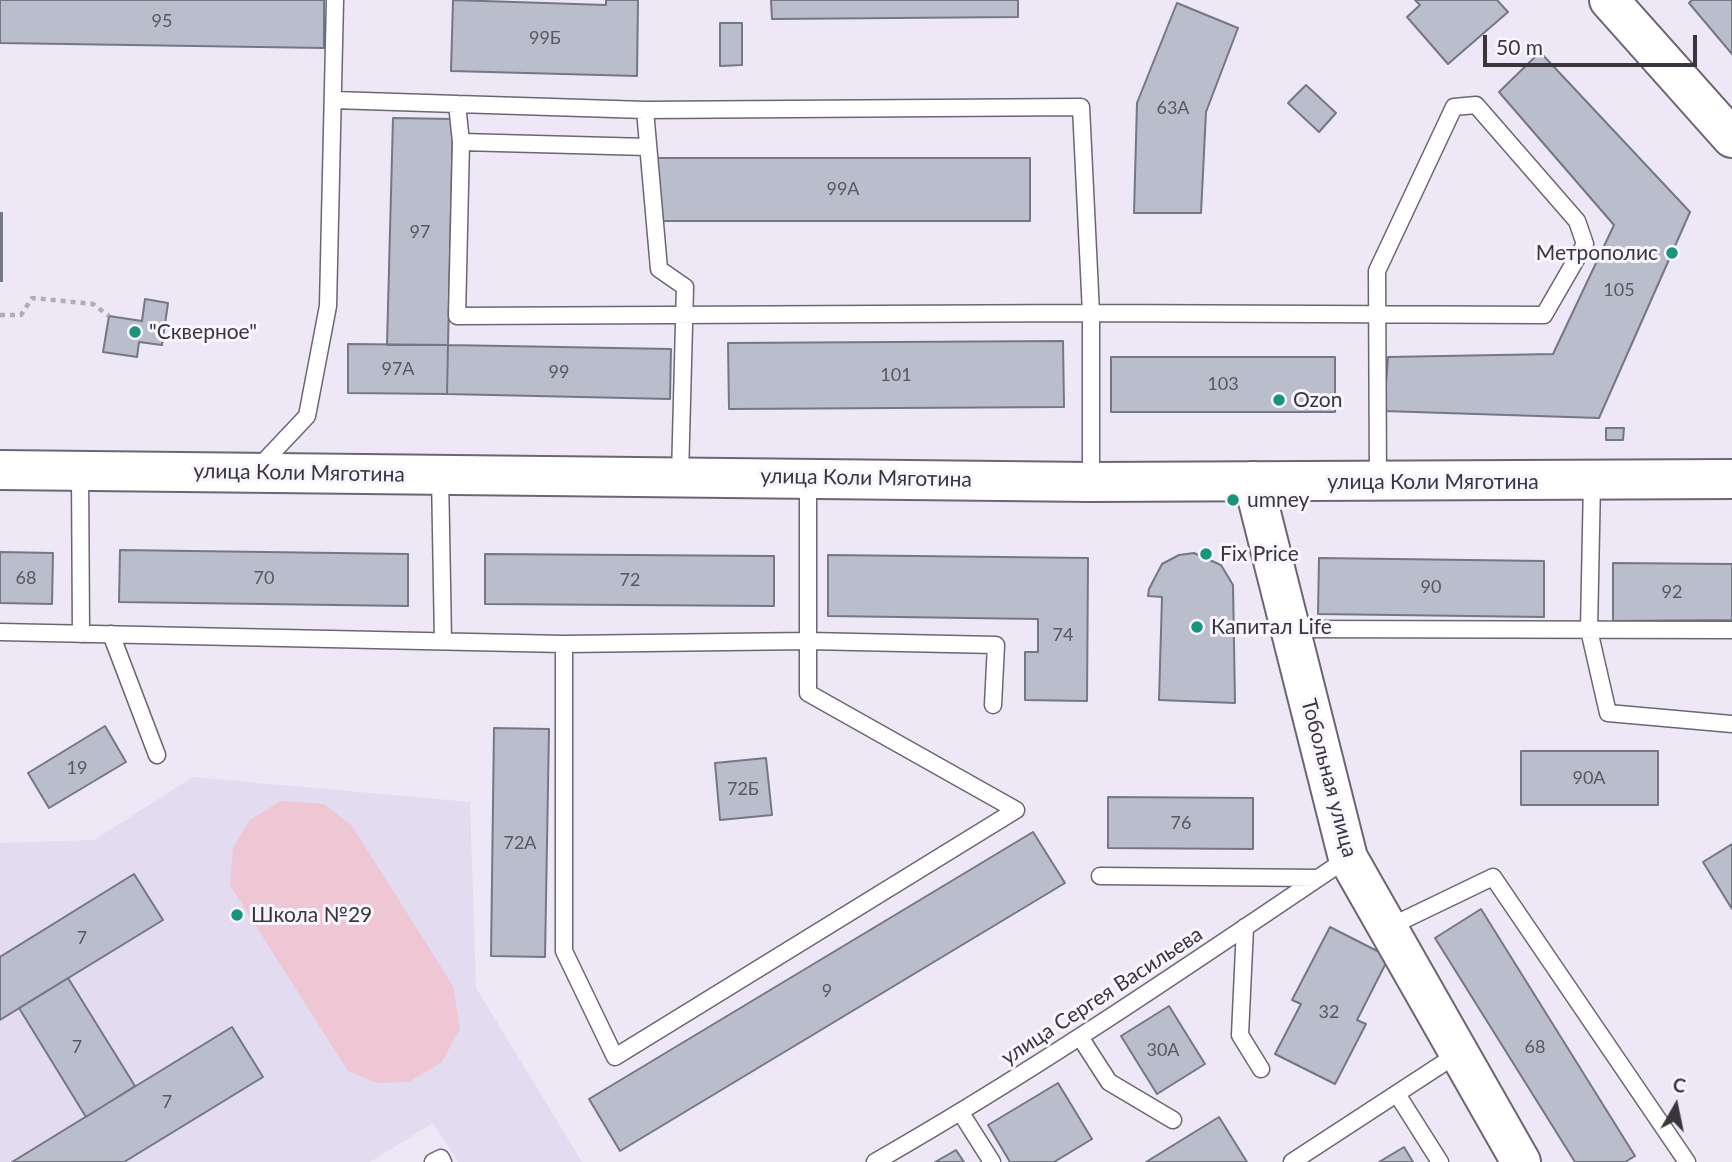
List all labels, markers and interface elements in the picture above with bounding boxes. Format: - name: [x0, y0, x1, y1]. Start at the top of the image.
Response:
- house number: 95: [152, 10, 172, 32]
- scale bar: [1487, 21, 1700, 65]
- house number: 99Б: [529, 27, 561, 49]
- text: 50 m: [1496, 34, 1543, 59]
- house number: 63А: [1156, 97, 1190, 119]
- house number: 99А: [826, 178, 860, 200]
- house number: 97: [410, 221, 430, 243]
- place label: Метрополис: [1536, 240, 1658, 266]
- marker: Метрополис: [1664, 245, 1680, 261]
- house number: 105: [1603, 279, 1635, 301]
- place label: "Скверное": [149, 319, 257, 345]
- marker: "Скверное": [127, 324, 143, 340]
- house number: 97А: [381, 358, 415, 380]
- house number: 99: [549, 361, 569, 383]
- house number: 101: [880, 364, 912, 386]
- house number: 103: [1207, 373, 1239, 395]
- place label: Ozon: [1293, 387, 1342, 413]
- marker: Ozon: [1271, 392, 1287, 408]
- street label: улица Коли Мяготина: [193, 459, 405, 487]
- street label: улица Коли Мяготина: [760, 464, 972, 492]
- street label: улица Коли Мяготина: [1327, 469, 1539, 495]
- place label: umney: [1247, 487, 1309, 513]
- marker: umney: [1225, 492, 1241, 508]
- place label: Fix Price: [1220, 541, 1299, 567]
- marker: Fix Price: [1198, 546, 1214, 562]
- house number: 68: [16, 567, 36, 589]
- house number: 70: [254, 567, 274, 589]
- house number: 72: [620, 569, 640, 591]
- house number: 90: [1421, 576, 1441, 598]
- house number: 92: [1662, 581, 1682, 603]
- place label: Капитал Life: [1211, 614, 1332, 640]
- marker: Капитал Life: [1189, 619, 1205, 635]
- house number: 74: [1053, 624, 1073, 646]
- street label: Тобольная улица: [1296, 696, 1362, 860]
- house number: 19: [67, 757, 87, 779]
- house number: 90А: [1572, 767, 1606, 789]
- house number: 72Б: [727, 778, 759, 800]
- house number: 76: [1171, 812, 1191, 834]
- house number: 72А: [503, 832, 537, 854]
- place label: Школа №29: [251, 902, 372, 928]
- marker: Школа №29: [229, 907, 245, 923]
- street label: улица Сергея Васильева: [997, 922, 1207, 1070]
- house number: 7: [77, 927, 87, 949]
- house number: 9: [822, 980, 832, 1002]
- house number: 32: [1319, 1001, 1339, 1023]
- house number: 7: [72, 1036, 82, 1058]
- house number: 68: [1525, 1036, 1545, 1058]
- house number: 30А: [1146, 1039, 1180, 1061]
- north arrow: [1641, 1071, 1711, 1141]
- text: С: [1671, 1072, 1687, 1097]
- house number: 7: [162, 1091, 172, 1113]

